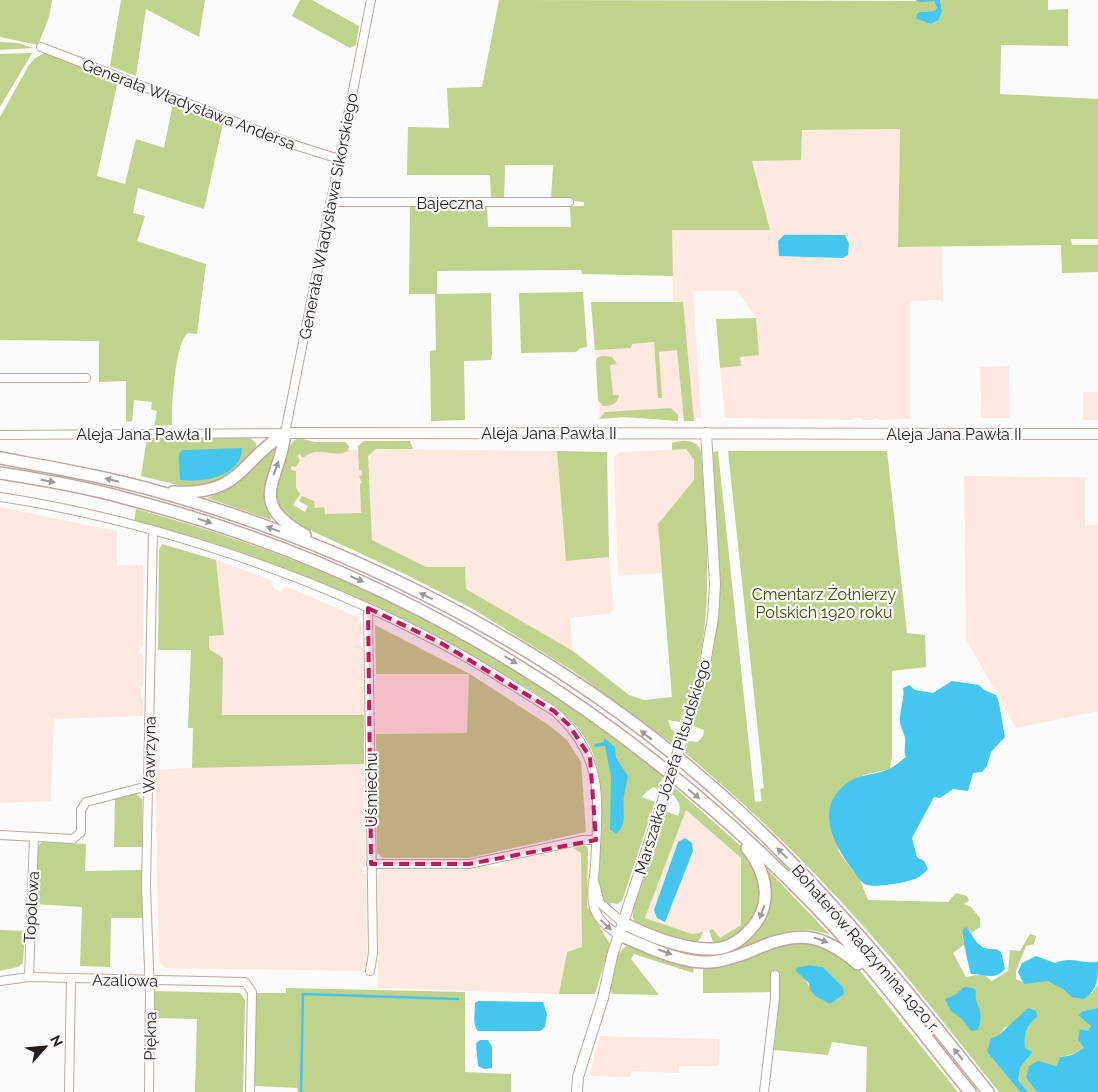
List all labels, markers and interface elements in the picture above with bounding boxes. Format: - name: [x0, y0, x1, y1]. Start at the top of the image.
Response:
- street label: Generała Władysława Andersa: [80, 55, 298, 154]
- street label: Generała Władysława Sikorskiego: [295, 91, 362, 341]
- street label: Bajeczna: [416, 194, 484, 213]
- street label: Aleja Jana Pawła II: [481, 424, 617, 443]
- street label: Aleja Jana Pawła II: [76, 425, 212, 444]
- street label: Aleja Jana Pawła II: [886, 425, 1022, 444]
- one-way arrow: [272, 460, 280, 475]
- one-way arrow: [105, 476, 120, 484]
- one-way arrow: [40, 478, 56, 486]
- one-way arrow: [198, 518, 213, 525]
- one-way arrow: [265, 525, 280, 532]
- one-way arrow: [350, 575, 364, 583]
- park label: Cmentarz Żołnierzy Polskich 1920 roku: [752, 584, 896, 622]
- one-way arrow: [419, 592, 433, 600]
- one-way arrow: [505, 656, 518, 665]
- street label: Marszałka Józefa Piłsudskiego: [631, 657, 714, 877]
- street label: Wawrzyna: [139, 716, 160, 794]
- one-way arrow: [640, 729, 653, 740]
- street label: Uśmiechu: [362, 753, 381, 827]
- one-way arrow: [687, 788, 700, 799]
- one-way arrow: [776, 847, 788, 859]
- street label: Bohaterów Radzymina 1920 r.: [788, 861, 943, 1036]
- street label: Topolowa: [20, 871, 43, 943]
- one-way arrow: [758, 905, 766, 920]
- one-way arrow: [600, 919, 612, 931]
- one-way arrow: [814, 936, 829, 944]
- one-way arrow: [658, 949, 673, 957]
- street label: Azaliowa: [92, 970, 158, 991]
- street label: Piękna: [141, 1011, 160, 1061]
- north arrow: [20, 1022, 70, 1072]
- text: N: [47, 1033, 66, 1049]
- one-way arrow: [952, 1048, 963, 1061]

